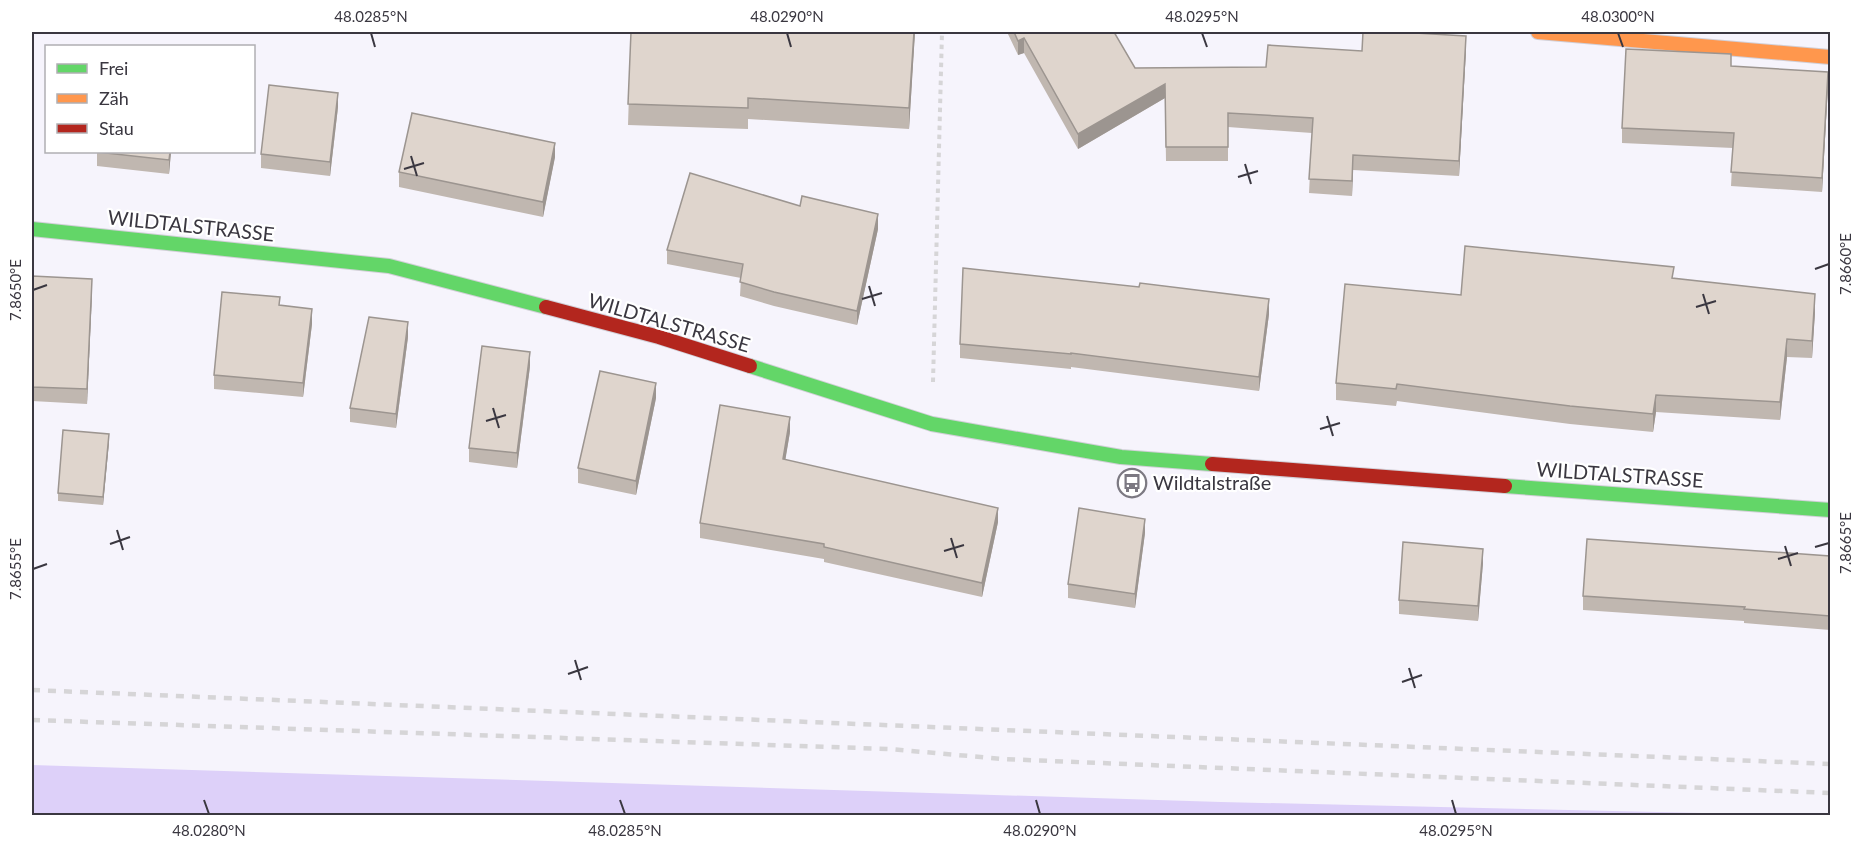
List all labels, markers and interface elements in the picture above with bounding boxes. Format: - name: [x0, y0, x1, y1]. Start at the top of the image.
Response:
- text: 48.0285°N: [334, 7, 408, 25]
- text: 48.0290°N: [750, 7, 824, 25]
- text: 48.0295°N: [1165, 7, 1239, 25]
- text: 48.0300°N: [1581, 7, 1655, 25]
- legend: [45, 45, 255, 153]
- text: Frei: [99, 57, 128, 79]
- text: Zäh: [99, 87, 129, 109]
- text: Stau: [99, 117, 134, 139]
- street label: WILDTALSTRASSE: [107, 204, 276, 246]
- text: 7.8660°E: [1836, 233, 1854, 295]
- text: 7.8650°E: [6, 259, 24, 321]
- street label: WILDTALSTRASSE: [586, 287, 753, 357]
- street label: WILDTALSTRASSE: [1536, 456, 1704, 492]
- bus stop icon: Wildtalstraße: [1116, 467, 1148, 499]
- place label: Wildtalstraße: [1153, 470, 1271, 494]
- text: 7.8665°E: [1836, 512, 1854, 574]
- text: 7.8655°E: [6, 538, 24, 600]
- text: 48.0280°N: [172, 821, 246, 839]
- text: 48.0285°N: [588, 821, 662, 839]
- text: 48.0290°N: [1003, 821, 1077, 839]
- text: 48.0295°N: [1419, 821, 1493, 839]

